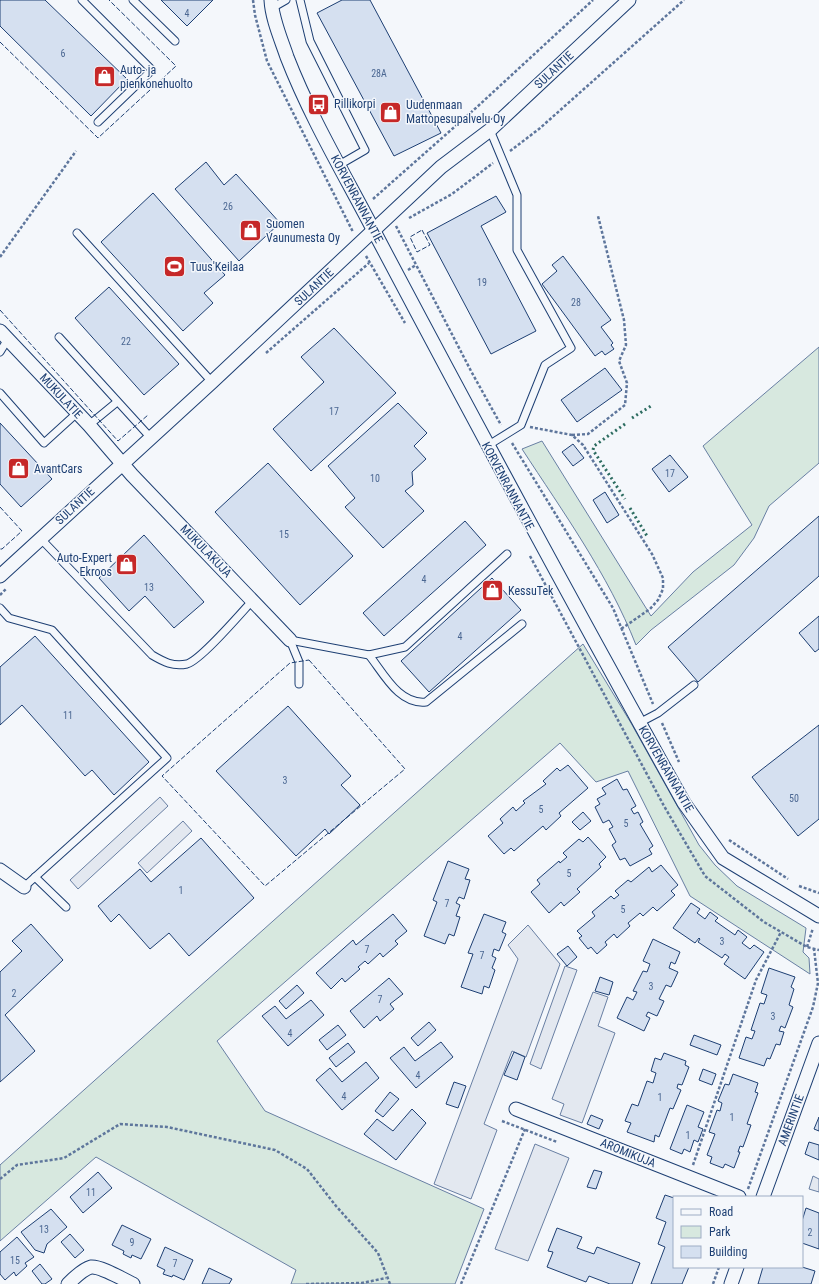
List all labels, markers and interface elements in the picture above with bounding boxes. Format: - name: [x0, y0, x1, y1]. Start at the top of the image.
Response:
- house number: 4: [185, 8, 190, 19]
- house number: 6: [61, 48, 66, 59]
- street label: SULANTIE: [532, 48, 576, 92]
- place label: Auto- ja pienkonehuolto: [120, 63, 193, 91]
- shop icon: Auto- ja pienkonehuolto: [91, 64, 117, 90]
- house number: 28A: [371, 68, 387, 79]
- bus stop icon: Pillikorpi: [305, 91, 331, 117]
- place label: Pillikorpi: [334, 97, 375, 111]
- place label: Uudenmaan Mattopesupalvelu Oy: [406, 98, 505, 126]
- shop icon: Uudenmaan Mattopesupalvelu Oy: [377, 99, 403, 125]
- street label: KORVENRANNANTIE: [328, 153, 386, 245]
- house number: 26: [223, 201, 233, 212]
- place label: Suomen Vaunumesta Oy: [266, 217, 340, 245]
- shop icon: Suomen Vaunumesta Oy: [238, 218, 264, 244]
- sports icon: Tuus'Keilaa: [161, 254, 187, 280]
- place label: Tuus'Keilaa: [190, 260, 244, 274]
- street label: SULANTIE: [292, 265, 336, 309]
- house number: 19: [477, 277, 487, 288]
- house number: 28: [571, 297, 581, 308]
- house number: 22: [121, 336, 131, 347]
- street label: MUKULATIE: [37, 371, 85, 421]
- house number: 17: [329, 406, 339, 417]
- street label: KORVENRANNANTIE: [479, 440, 537, 532]
- shop icon: AvantCars: [5, 456, 31, 482]
- place label: AvantCars: [34, 462, 82, 476]
- house number: 17: [665, 468, 675, 479]
- house number: 10: [370, 473, 380, 484]
- street label: SULANTIE: [53, 484, 97, 528]
- street label: MUKULAKUJA: [177, 522, 235, 580]
- house number: 15: [279, 529, 289, 540]
- place label: Auto-Expert Ekroos: [57, 551, 112, 579]
- shop icon: Auto-Expert Ekroos: [114, 552, 140, 578]
- house number: 4: [422, 574, 427, 585]
- shop icon: KessuTek: [480, 578, 506, 604]
- house number: 13: [144, 582, 154, 593]
- place label: KessuTek: [508, 584, 554, 598]
- house number: 4: [458, 631, 463, 642]
- house number: 11: [63, 710, 73, 721]
- street label: KORVENRANNANTIE: [636, 723, 696, 815]
- house number: 3: [283, 775, 288, 786]
- house number: 50: [789, 793, 799, 804]
- house number: 5: [539, 804, 544, 815]
- house number: 5: [624, 818, 629, 829]
- house number: 5: [567, 868, 572, 879]
- house number: 1: [179, 885, 183, 896]
- house number: 7: [445, 898, 450, 909]
- house number: 5: [621, 904, 626, 915]
- house number: 3: [720, 936, 725, 947]
- house number: 7: [365, 944, 370, 955]
- house number: 7: [480, 950, 485, 961]
- house number: 3: [649, 981, 654, 992]
- house number: 2: [12, 988, 17, 999]
- house number: 7: [378, 994, 383, 1005]
- house number: 3: [771, 1011, 776, 1022]
- house number: 4: [288, 1028, 293, 1039]
- house number: 4: [416, 1070, 421, 1081]
- house number: 4: [342, 1091, 347, 1102]
- house number: 1: [658, 1092, 662, 1103]
- street label: AMERINTIE: [775, 1092, 807, 1148]
- house number: 1: [730, 1112, 734, 1123]
- house number: 1: [686, 1130, 690, 1141]
- street label: AROMIKUJA: [598, 1136, 658, 1170]
- house number: 11: [86, 1187, 96, 1198]
- legend: [673, 1196, 803, 1268]
- text: Road: [709, 1205, 733, 1219]
- house number: 13: [39, 1224, 49, 1235]
- text: Park: [709, 1225, 731, 1239]
- house number: 2: [808, 1227, 813, 1238]
- house number: 9: [130, 1237, 135, 1248]
- text: Building: [709, 1245, 747, 1259]
- house number: 15: [10, 1255, 20, 1266]
- house number: 7: [173, 1258, 178, 1269]

